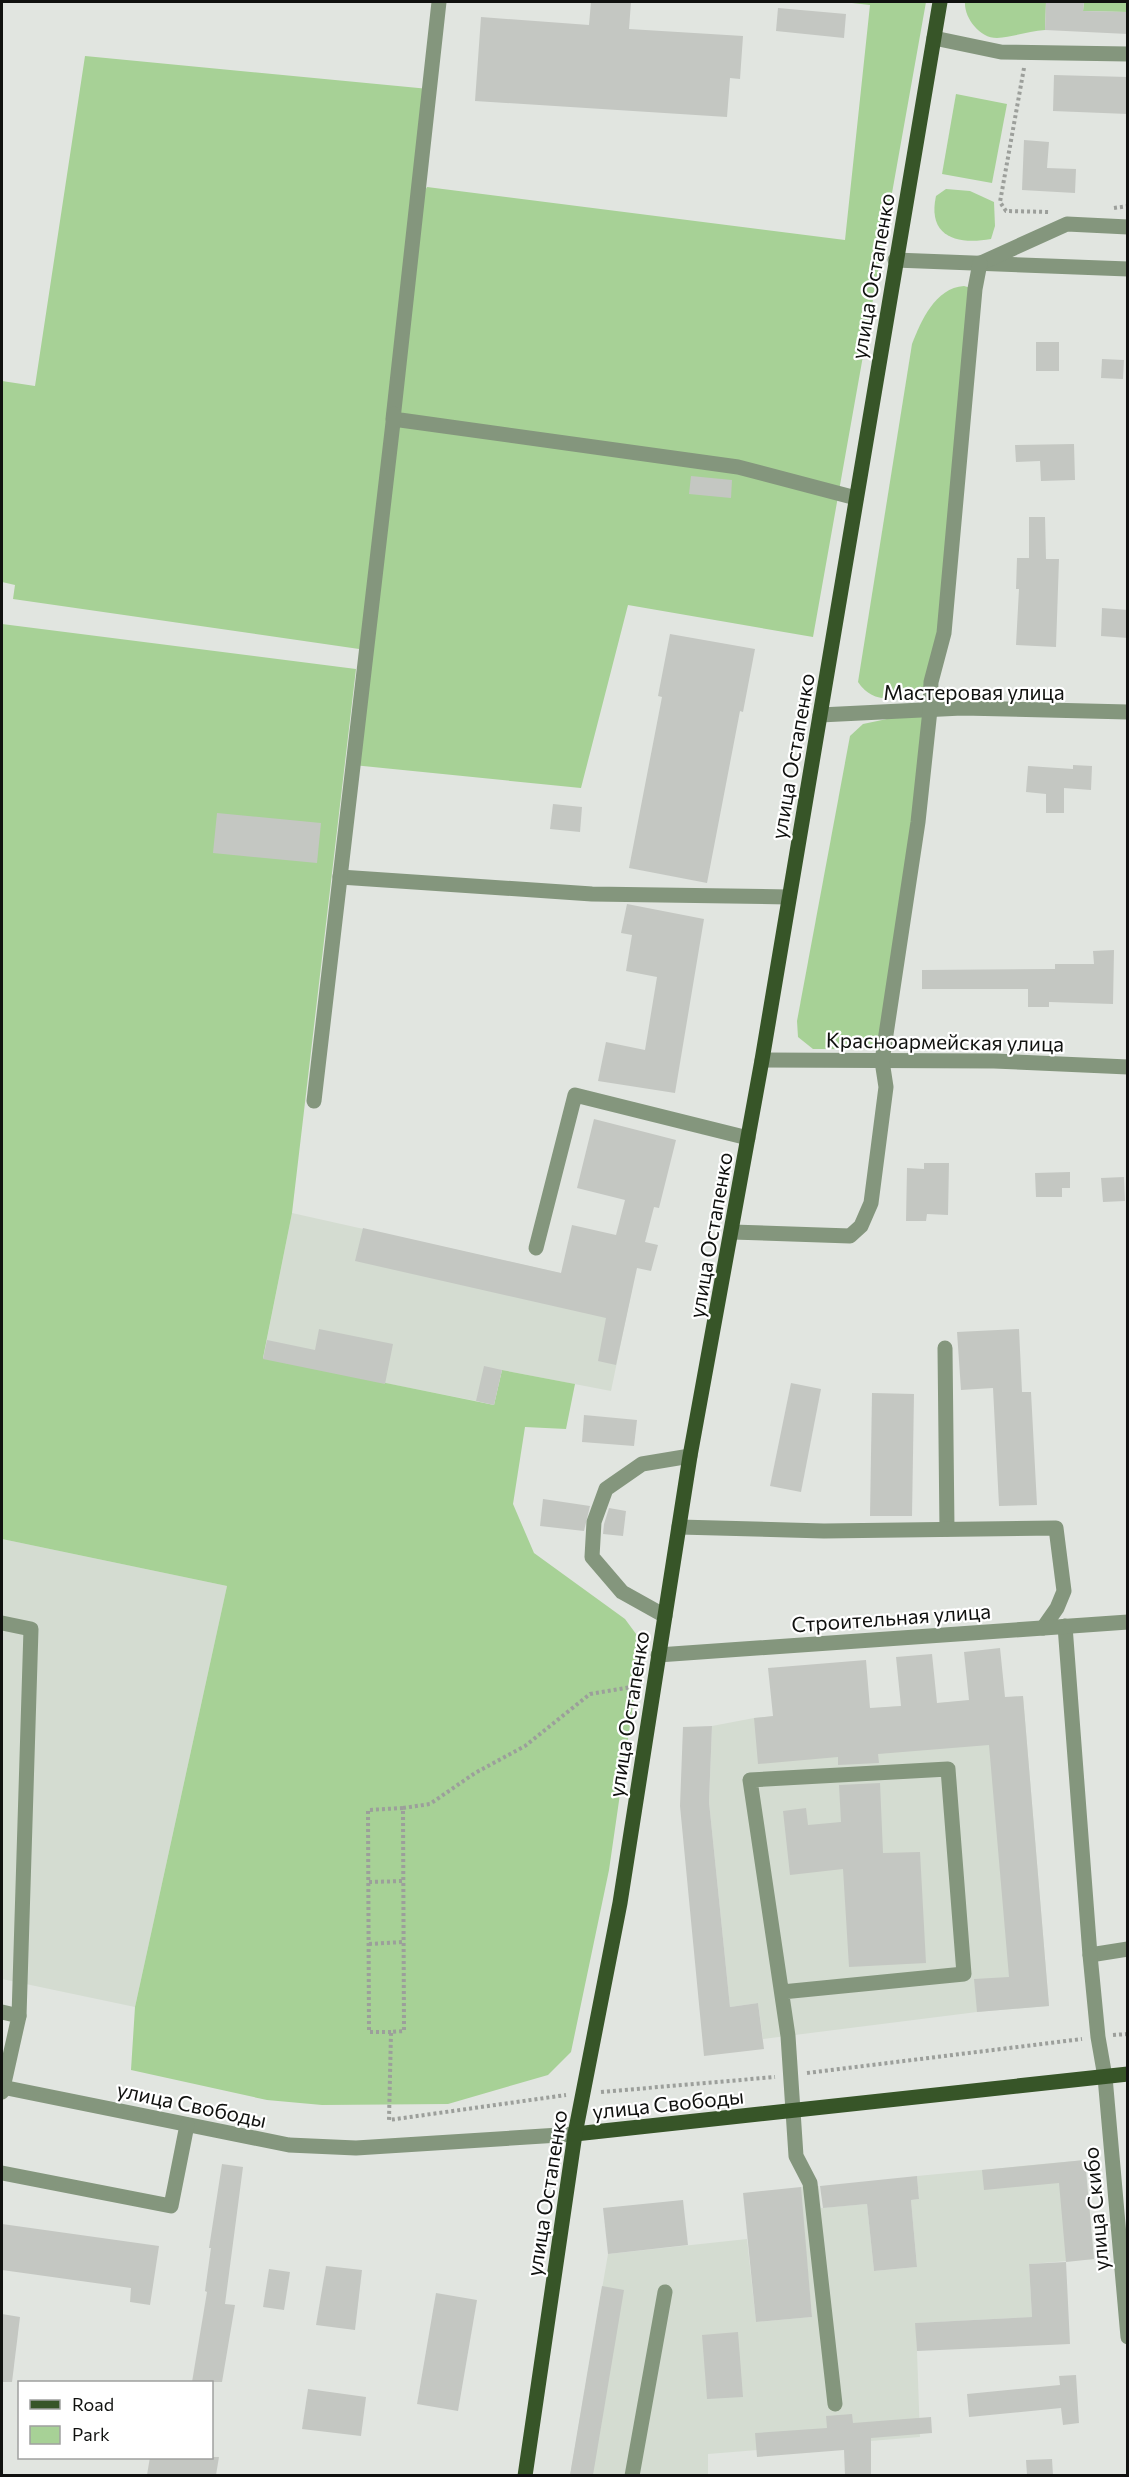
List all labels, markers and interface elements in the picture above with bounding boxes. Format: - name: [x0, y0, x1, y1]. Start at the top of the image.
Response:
- street label: улица Остапенко: [845, 191, 899, 361]
- street label: улица Остапенко: [765, 671, 819, 841]
- street label: Мастеровая улица: [883, 679, 1065, 704]
- street label: Красноармейская улица: [826, 1026, 1064, 1056]
- street label: улица Остапенко: [683, 1150, 737, 1320]
- street label: Строительная улица: [790, 1598, 992, 1636]
- street label: улица Остапенко: [603, 1629, 653, 1799]
- street label: улица Свободы: [115, 2076, 269, 2132]
- street label: улица Свободы: [591, 2083, 745, 2123]
- street label: улица Остапенко: [521, 2108, 571, 2278]
- street label: улица Скибо: [1077, 2146, 1113, 2272]
- legend: [18, 2381, 213, 2459]
- text: Road: [72, 2393, 114, 2415]
- text: Park: [72, 2423, 110, 2445]

